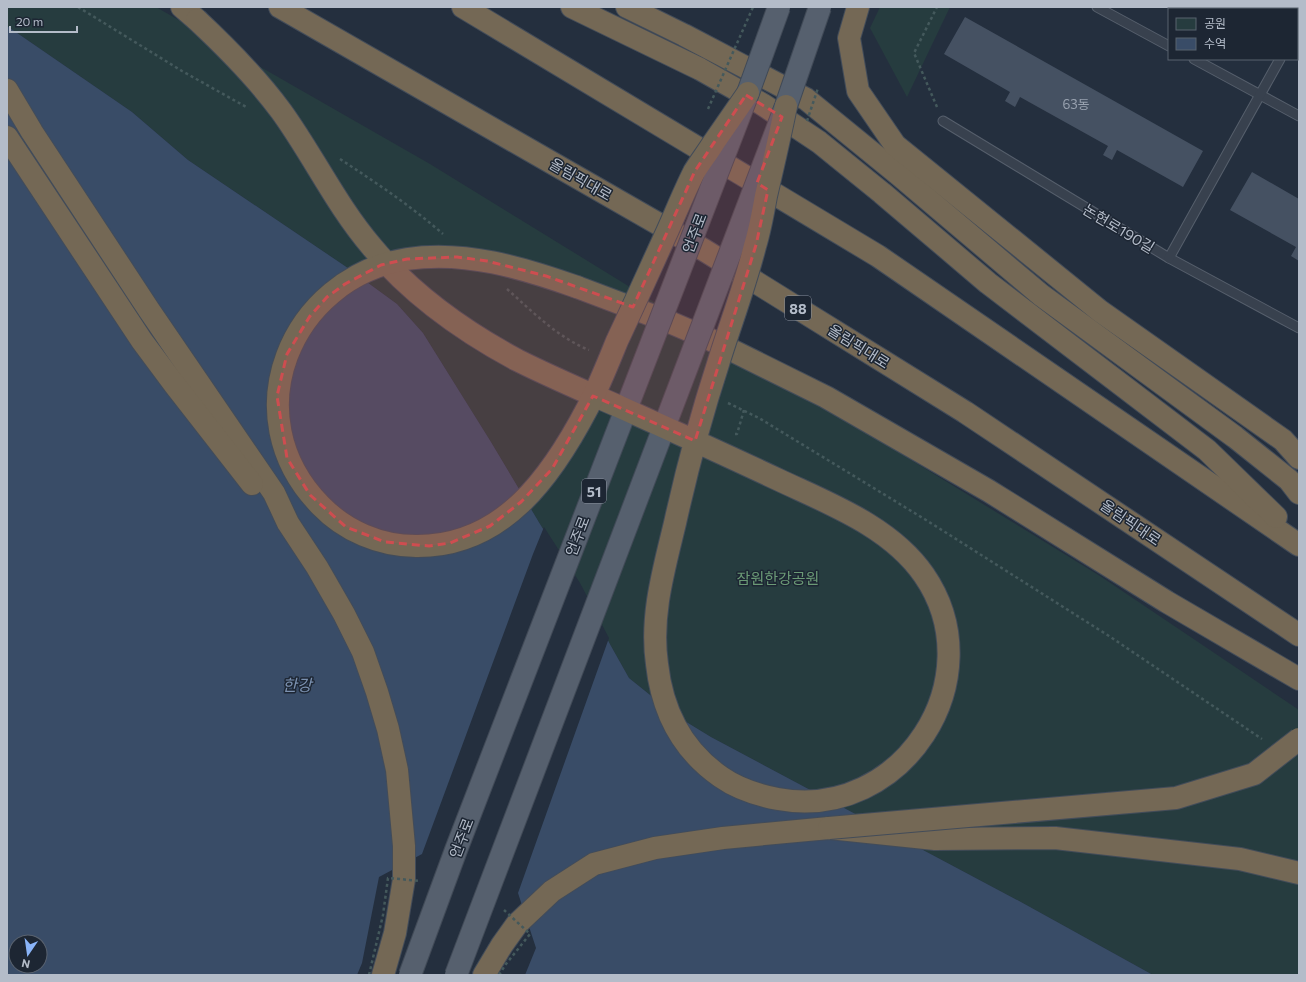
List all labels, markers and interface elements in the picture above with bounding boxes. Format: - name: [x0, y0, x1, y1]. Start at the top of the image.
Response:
- scale bar: [10, 8, 77, 34]
- legend: [1168, 8, 1298, 60]
- text: 20 m: [16, 14, 43, 28]
- text: 공원: [1204, 16, 1226, 30]
- text: 수역: [1204, 36, 1226, 50]
- house number: 63동: [1062, 96, 1090, 112]
- street label: 올림픽대로: [547, 154, 615, 204]
- street label: 논현로190길: [1080, 200, 1158, 256]
- street label: 언주로: [678, 210, 710, 256]
- road number: 88: [785, 296, 811, 320]
- street label: 올림픽대로: [825, 320, 893, 372]
- road number: 51: [582, 479, 606, 503]
- street label: 올림픽대로: [1097, 495, 1165, 549]
- street label: 언주로: [561, 513, 593, 559]
- park label: 잠원한강공원: [737, 569, 819, 587]
- water label: 한강: [282, 675, 314, 694]
- street label: 언주로: [445, 815, 477, 861]
- north arrow: [8, 934, 48, 974]
- text: N: [20, 957, 31, 971]

